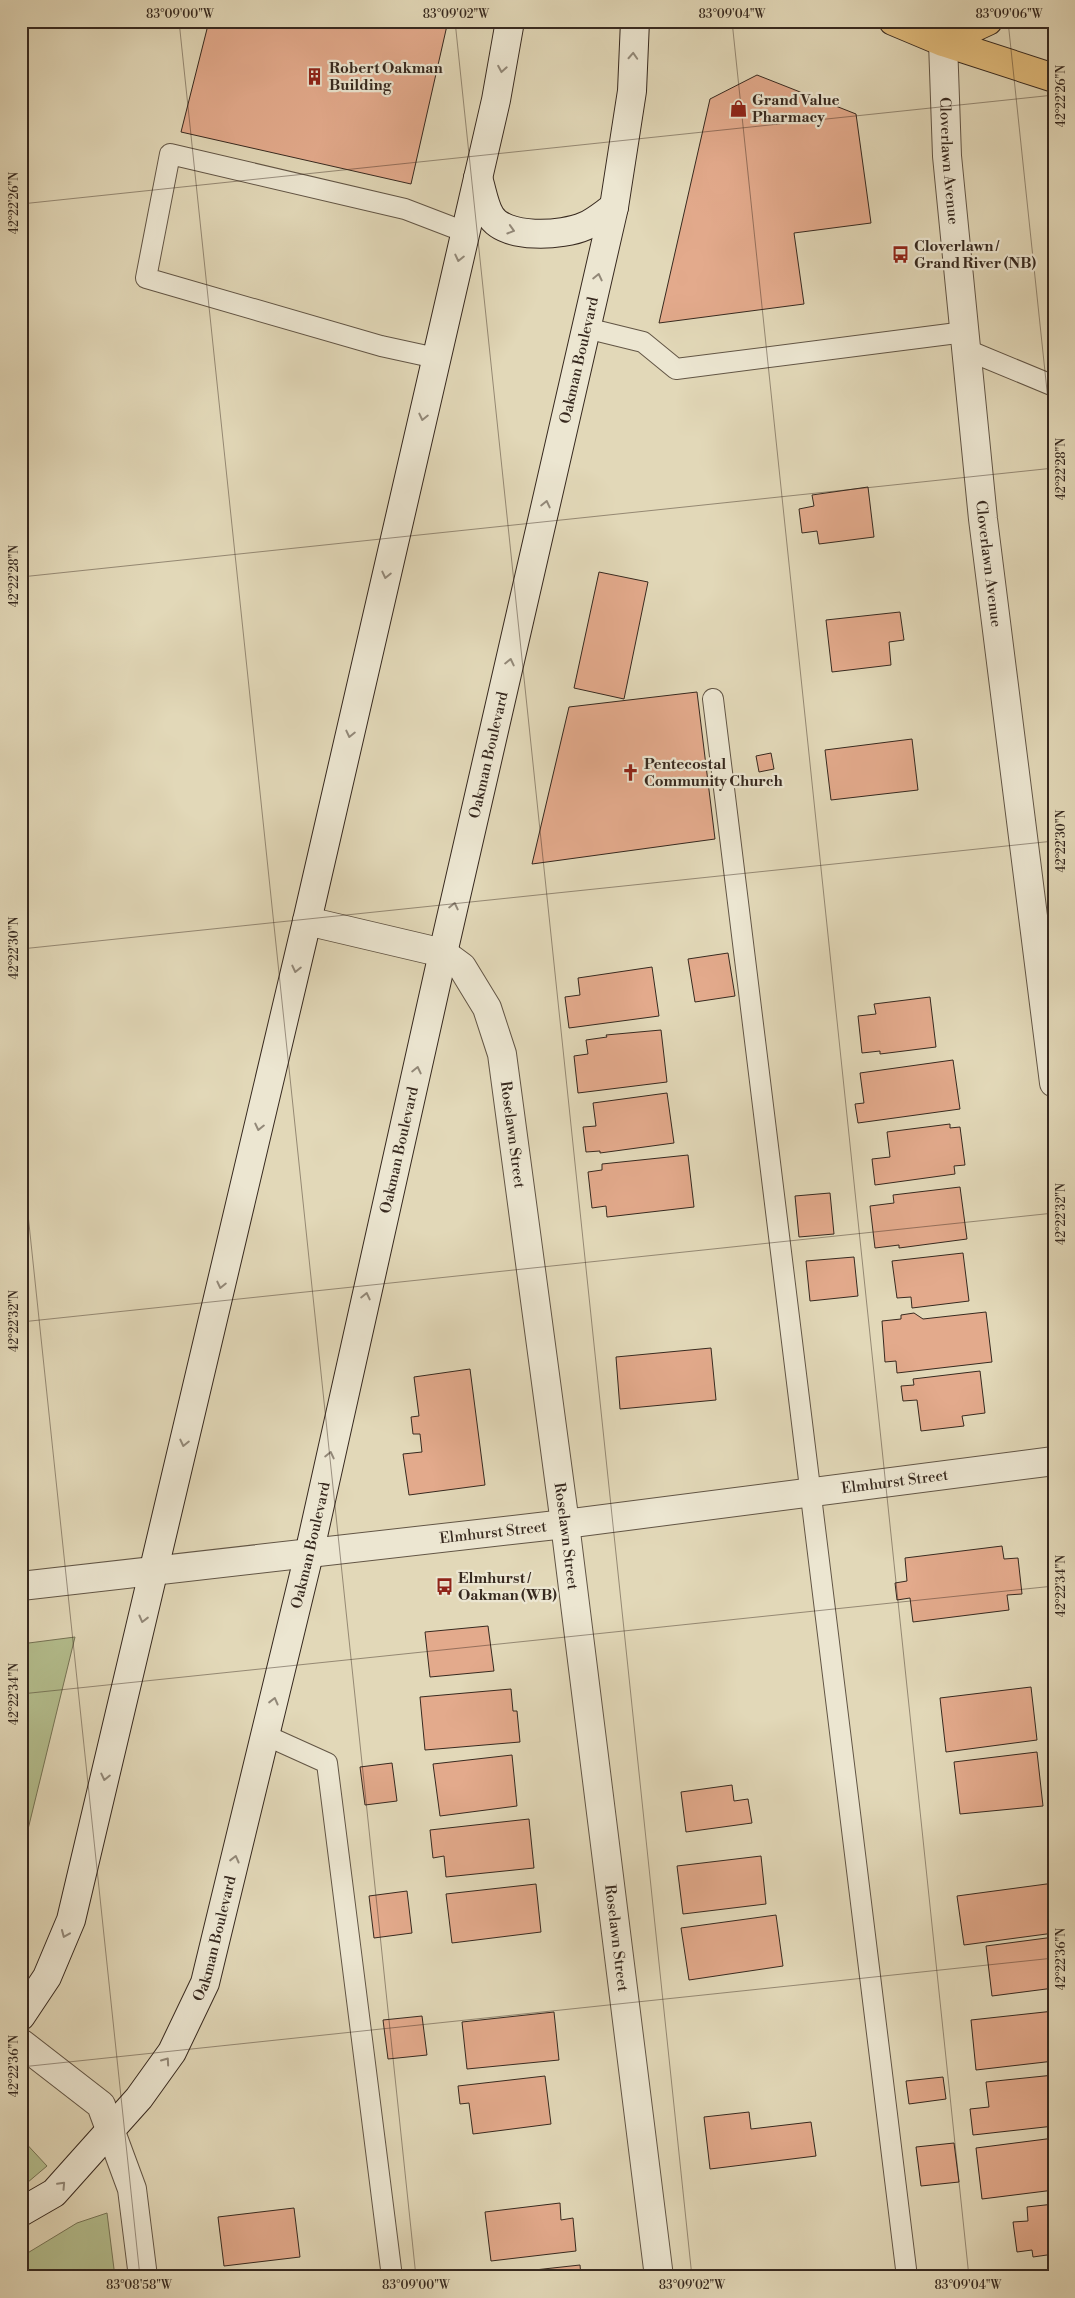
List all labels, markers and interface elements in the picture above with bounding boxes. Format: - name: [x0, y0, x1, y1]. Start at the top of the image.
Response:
- text: 83°09'00"W: [146, 7, 215, 22]
- text: 83°09'02"W: [423, 7, 490, 22]
- text: 83°09'04"W: [699, 7, 767, 22]
- text: 83°09'06"W: [975, 7, 1044, 22]
- one-way arrow: [628, 52, 639, 60]
- place label: Robert Oakman Building: [329, 59, 443, 95]
- one-way arrow: [497, 65, 507, 74]
- text: 42°22'26"N: [1054, 65, 1069, 127]
- building icon: Robert Oakman Building: [305, 67, 325, 87]
- place label: Grand Value Pharmacy: [752, 91, 840, 127]
- street label: Cloverlawn Avenue: [935, 97, 963, 225]
- shop icon: Grand Value Pharmacy: [728, 99, 748, 119]
- text: 42°22'26"N: [7, 172, 22, 234]
- one-way arrow: [506, 224, 514, 234]
- place label: Cloverlawn / Grand River (NB): [914, 237, 1036, 273]
- bus stop icon: Cloverlawn / Grand River (NB): [890, 245, 910, 265]
- one-way arrow: [454, 254, 465, 263]
- one-way arrow: [592, 273, 603, 281]
- street label: Oakman Boulevard: [556, 295, 603, 426]
- one-way arrow: [418, 412, 429, 421]
- text: 42°22'28"N: [1054, 438, 1069, 500]
- one-way arrow: [540, 499, 551, 508]
- street label: Cloverlawn Avenue: [971, 499, 1006, 628]
- text: 42°22'28"N: [7, 545, 22, 607]
- one-way arrow: [381, 571, 392, 580]
- one-way arrow: [504, 657, 515, 666]
- street label: Oakman Boulevard: [465, 689, 513, 820]
- one-way arrow: [345, 729, 356, 738]
- place label: Pentecostal Community Church: [644, 755, 784, 791]
- church icon: Pentecostal Community Church: [620, 763, 640, 783]
- text: 42°22'30"N: [1054, 809, 1069, 872]
- one-way arrow: [448, 901, 459, 910]
- text: 42°22'30"N: [7, 916, 22, 979]
- one-way arrow: [291, 964, 302, 973]
- one-way arrow: [411, 1065, 421, 1074]
- street label: Roselawn Street: [496, 1080, 529, 1190]
- street label: Oakman Boulevard: [376, 1084, 423, 1215]
- one-way arrow: [254, 1122, 265, 1131]
- text: 42°22'32"N: [1054, 1183, 1069, 1245]
- one-way arrow: [216, 1280, 227, 1289]
- text: 42°22'32"N: [7, 1290, 22, 1352]
- one-way arrow: [360, 1292, 371, 1301]
- one-way arrow: [179, 1439, 190, 1448]
- one-way arrow: [324, 1451, 335, 1459]
- street label: Elmhurst Street: [840, 1466, 950, 1498]
- street label: Oakman Boulevard: [287, 1480, 335, 1611]
- street label: Roselawn Street: [550, 1481, 582, 1591]
- street label: Elmhurst Street: [438, 1517, 548, 1548]
- text: 42°22'34"N: [1054, 1555, 1069, 1617]
- place label: Elmhurst / Oakman (WB): [458, 1569, 557, 1605]
- bus stop icon: Elmhurst / Oakman (WB): [434, 1577, 454, 1597]
- one-way arrow: [138, 1614, 149, 1623]
- text: 42°22'34"N: [7, 1663, 22, 1725]
- one-way arrow: [268, 1698, 278, 1706]
- one-way arrow: [100, 1772, 111, 1781]
- one-way arrow: [229, 1854, 240, 1863]
- street label: Oakman Boulevard: [189, 1873, 241, 2005]
- street label: Roselawn Street: [600, 1883, 632, 1993]
- text: 42°22'36"N: [1054, 1928, 1069, 1990]
- one-way arrow: [60, 1929, 71, 1938]
- text: 42°22'36"N: [7, 2035, 22, 2097]
- one-way arrow: [160, 2058, 168, 2067]
- one-way arrow: [56, 2182, 65, 2191]
- text: 83°08'58"W: [106, 2278, 173, 2293]
- text: 83°09'00"W: [382, 2278, 451, 2293]
- text: 83°09'02"W: [659, 2278, 726, 2293]
- text: 83°09'04"W: [935, 2278, 1003, 2293]

